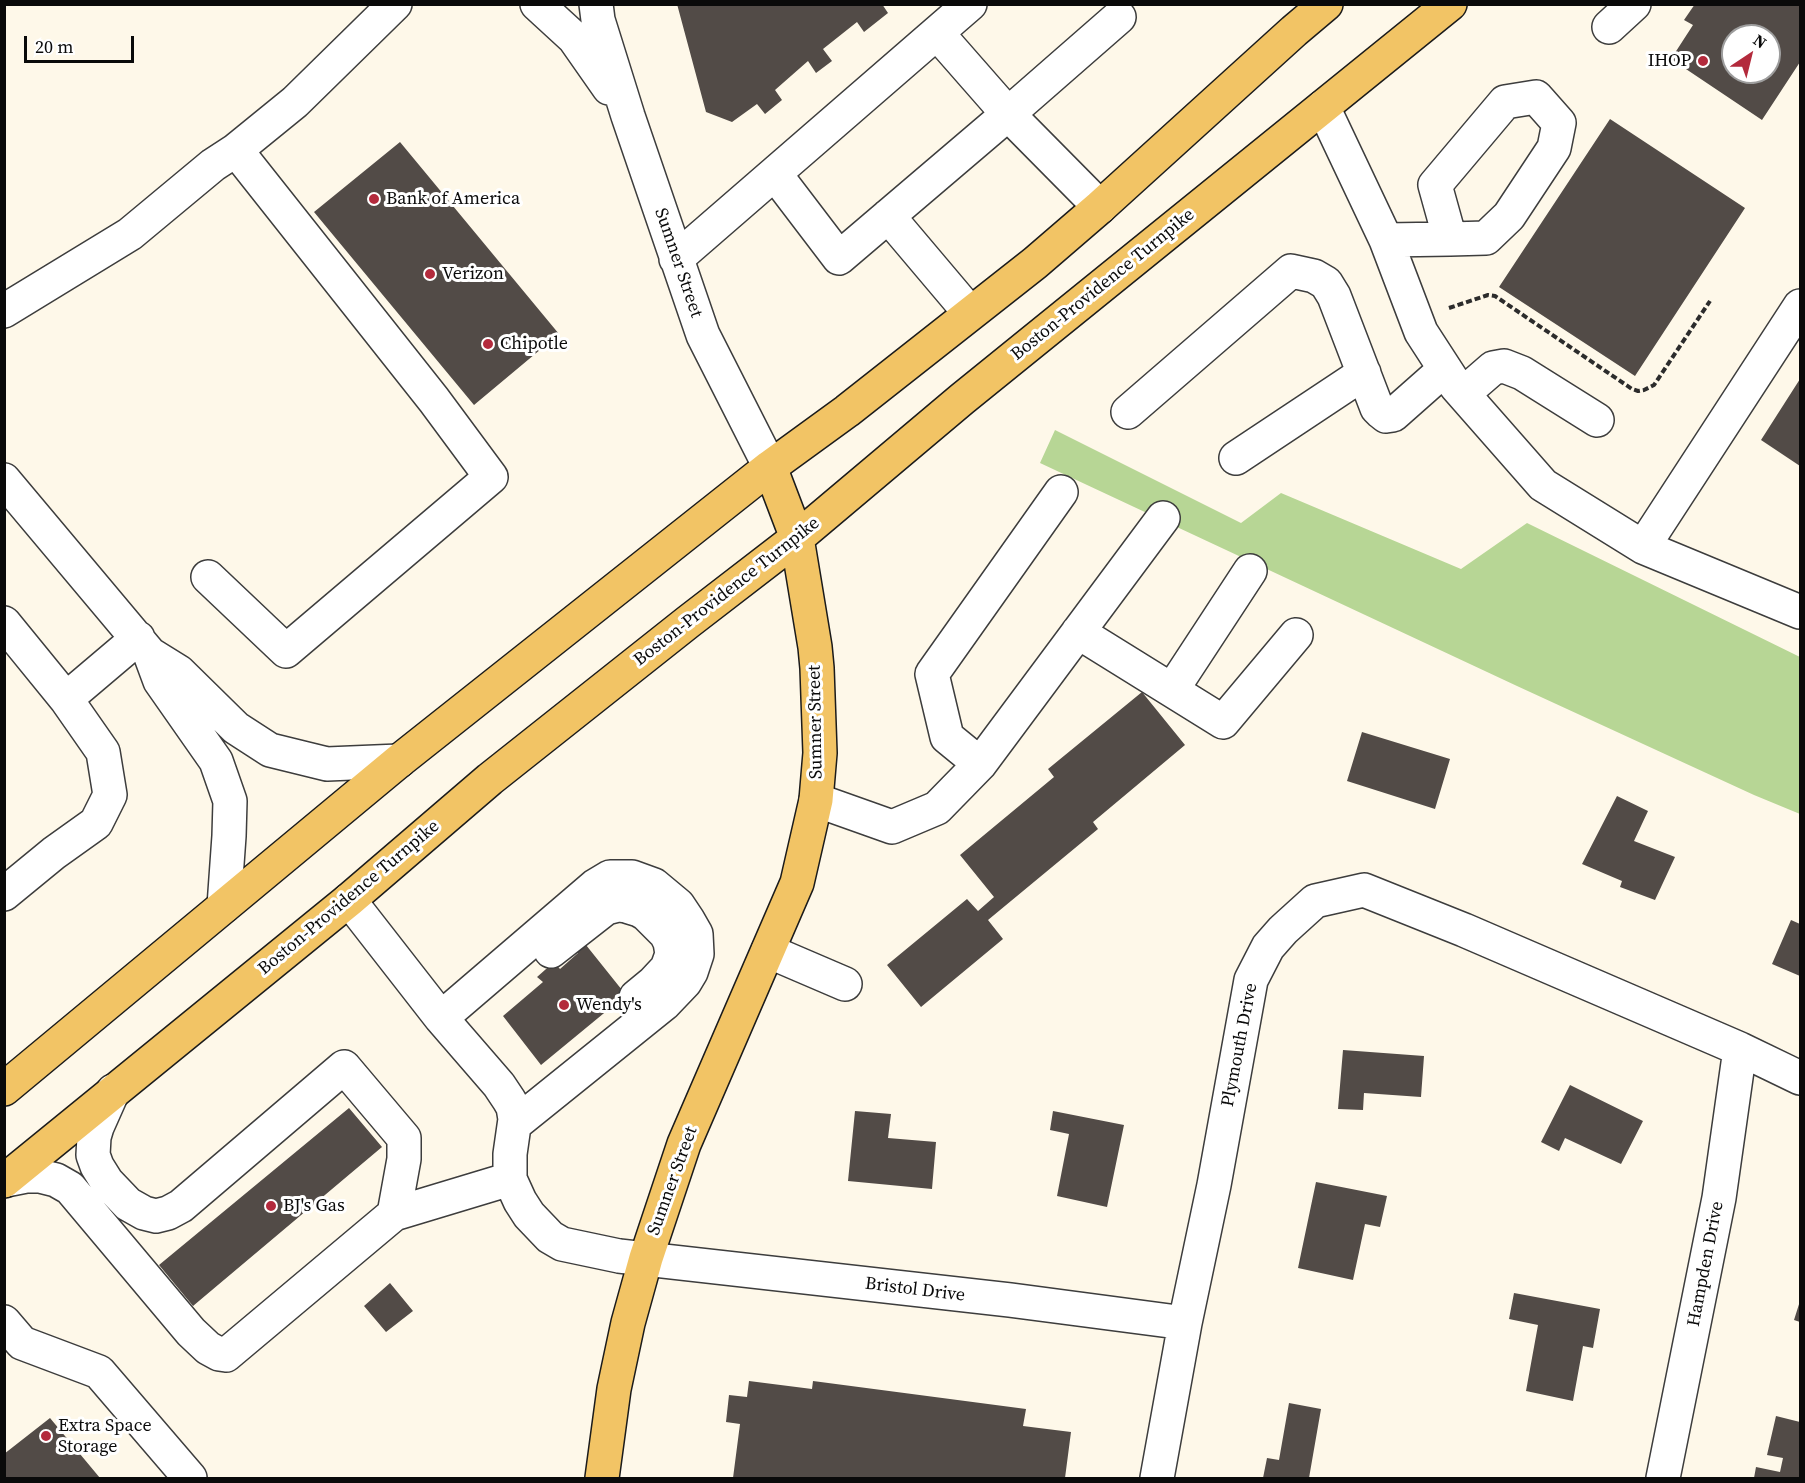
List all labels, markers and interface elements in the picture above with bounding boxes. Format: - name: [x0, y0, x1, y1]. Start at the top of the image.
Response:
- scale bar: [27, 24, 136, 62]
- north arrow: [1721, 24, 1781, 84]
- text: N: [1749, 29, 1771, 53]
- text: 20 m: [35, 34, 73, 59]
- place label: IHOP: [1648, 50, 1691, 72]
- marker: IHOP: [1696, 54, 1710, 68]
- place label: Bank of America: [386, 188, 520, 210]
- marker: Bank of America: [367, 192, 381, 206]
- street label: Boston-Providence Turnpike: [1007, 204, 1199, 366]
- street label: Sumner Street: [649, 206, 707, 320]
- place label: Verizon: [442, 263, 504, 285]
- marker: Verizon: [423, 267, 437, 281]
- place label: Chipotle: [500, 333, 568, 355]
- marker: Chipotle: [481, 337, 495, 351]
- street label: Boston-Providence Turnpike: [630, 513, 824, 671]
- street label: Sumner Street: [804, 665, 828, 779]
- street label: Boston-Providence Turnpike: [254, 816, 444, 980]
- street label: Plymouth Drive: [1217, 981, 1263, 1109]
- place label: Wendy's: [576, 994, 642, 1016]
- marker: Wendy's: [557, 998, 571, 1012]
- street label: Sumner Street: [643, 1124, 703, 1238]
- place label: BJ's Gas: [283, 1195, 345, 1217]
- marker: BJ's Gas: [264, 1199, 278, 1213]
- street label: Hampden Drive: [1683, 1199, 1729, 1329]
- street label: Bristol Drive: [864, 1273, 966, 1307]
- place label: Extra Space Storage: [58, 1415, 152, 1458]
- marker: Extra Space Storage: [39, 1429, 53, 1443]

